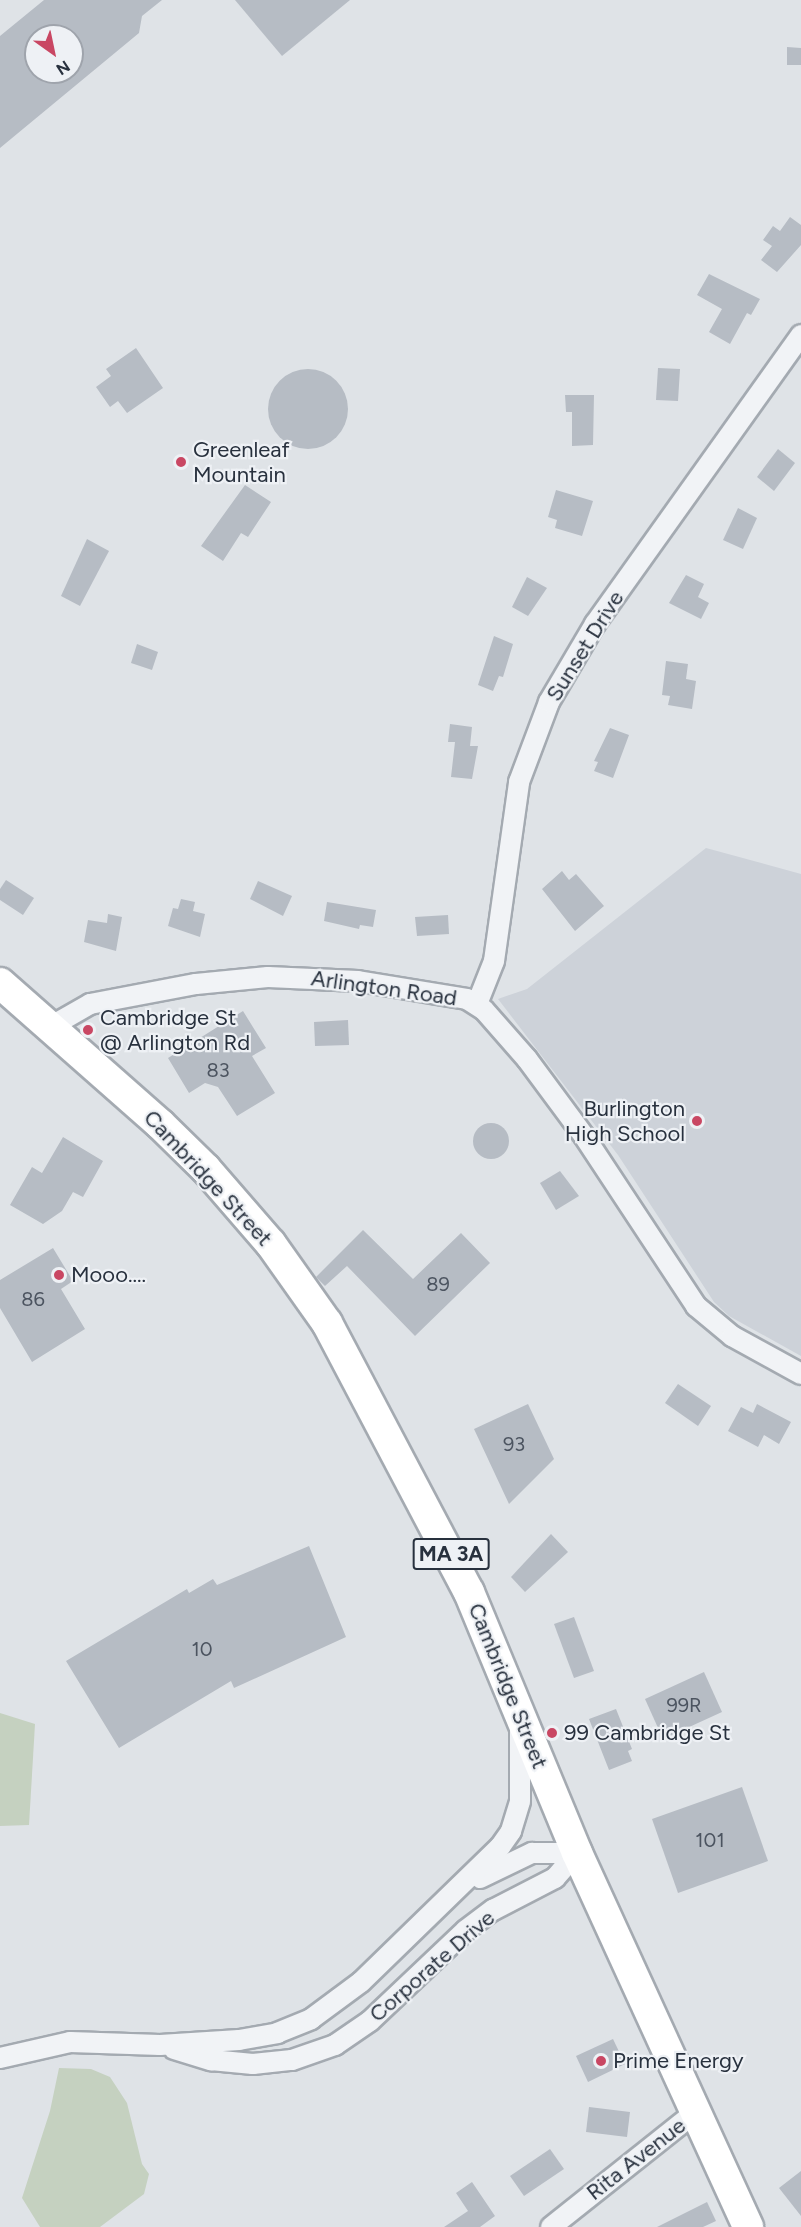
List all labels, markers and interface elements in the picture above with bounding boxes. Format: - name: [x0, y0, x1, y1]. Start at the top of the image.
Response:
- north arrow: [24, 24, 84, 84]
- text: N: [53, 57, 73, 79]
- place label: Greenleaf Mountain: [193, 436, 290, 488]
- marker: Greenleaf Mountain: [174, 455, 188, 469]
- street label: Sunset Drive: [541, 586, 629, 706]
- street label: Arlington Road: [309, 965, 459, 1011]
- place label: Cambridge St @ Arlington Rd: [100, 1004, 250, 1056]
- marker: Cambridge St @ Arlington Rd: [81, 1023, 95, 1037]
- house number: 83: [206, 1058, 230, 1082]
- place label: Burlington High School: [565, 1095, 685, 1146]
- street label: Cambridge Street: [138, 1105, 278, 1251]
- marker: Burlington High School: [690, 1114, 704, 1128]
- place label: Mooo....: [71, 1262, 146, 1288]
- marker: Mooo....: [52, 1268, 66, 1282]
- house number: 89: [426, 1272, 450, 1296]
- house number: 86: [21, 1287, 45, 1311]
- house number: 93: [503, 1432, 525, 1456]
- road number: MA 3A: [412, 1536, 490, 1572]
- street label: Cambridge Street: [463, 1599, 553, 1773]
- house number: 10: [191, 1637, 213, 1661]
- house number: 99R: [666, 1693, 702, 1717]
- place label: 99 Cambridge St: [564, 1720, 731, 1746]
- marker: 99 Cambridge St: [545, 1726, 559, 1740]
- house number: 101: [695, 1828, 725, 1852]
- street label: Corporate Drive: [364, 1905, 500, 2027]
- place label: Prime Energy: [613, 2048, 744, 2074]
- marker: Prime Energy: [594, 2054, 608, 2068]
- street label: Rita Avenue: [581, 2112, 691, 2206]

